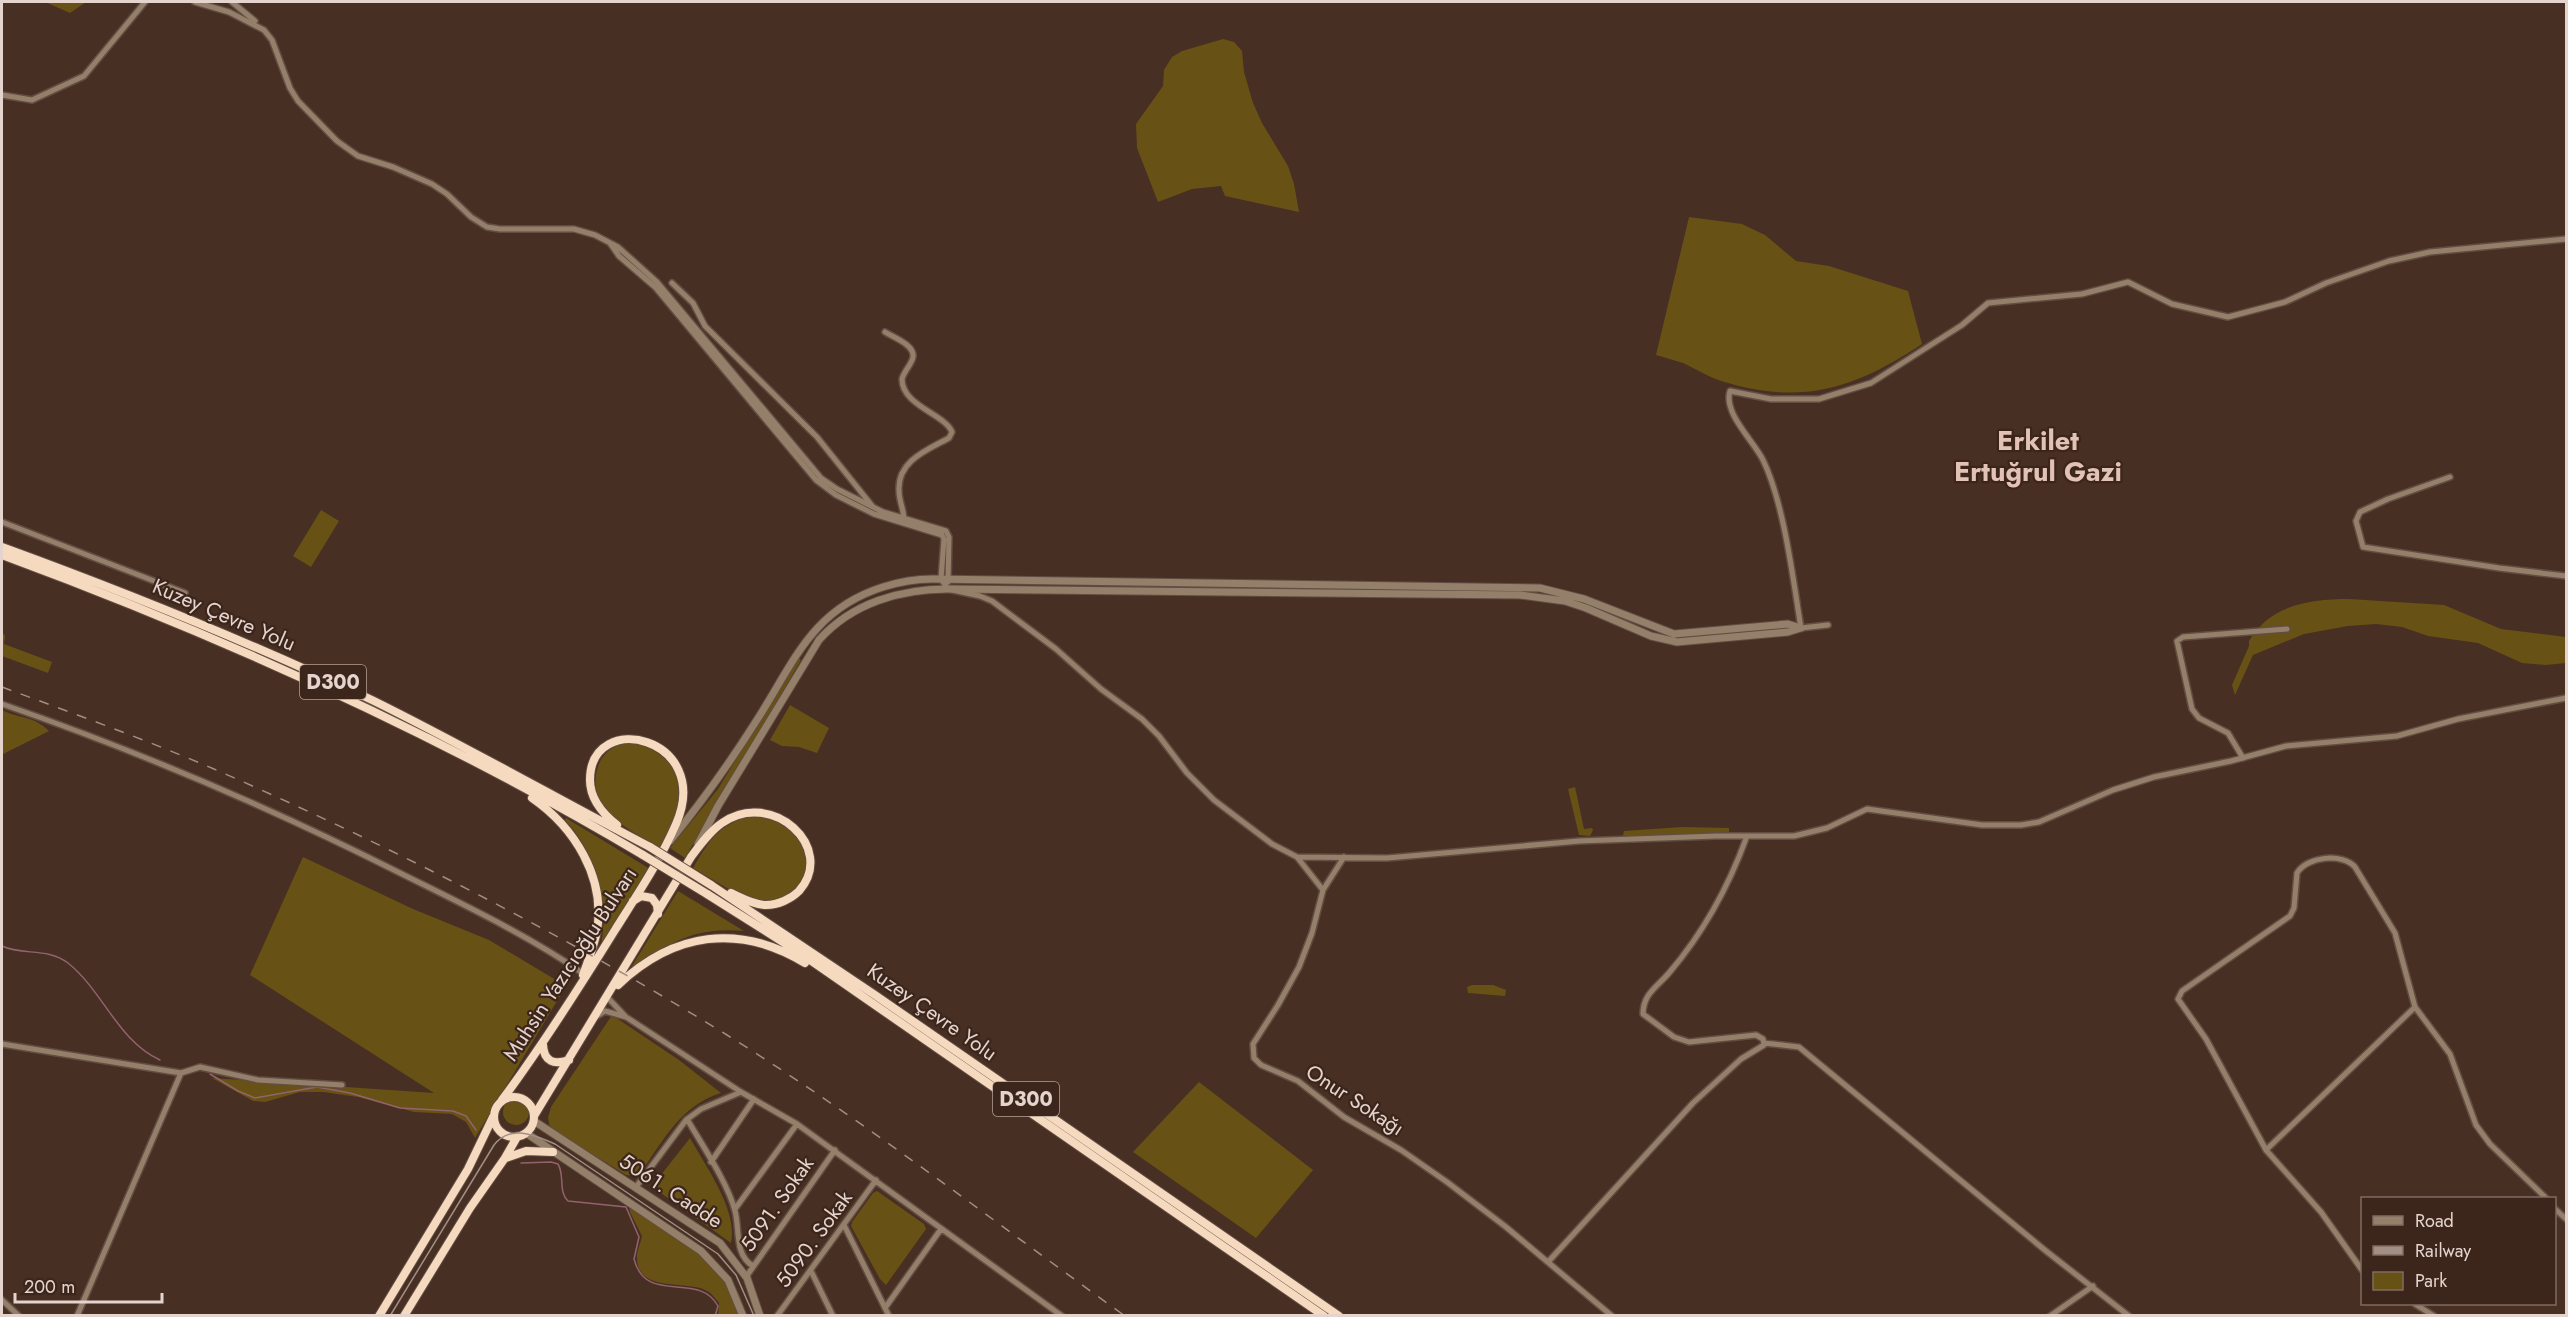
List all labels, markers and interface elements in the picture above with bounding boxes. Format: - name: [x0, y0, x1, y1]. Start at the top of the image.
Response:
- district label: Erkilet Ertuğrul Gazi: [1954, 421, 2122, 491]
- street label: Kuzey Çevre Yolu: [148, 571, 300, 659]
- road number: D300: [300, 665, 366, 699]
- street label: Muhsin Yazıcıoğlu Bulvarı: [496, 861, 644, 1067]
- street label: Kuzey Çevre Yolu: [861, 956, 1003, 1068]
- street label: Onur Sokağı: [1300, 1057, 1410, 1143]
- road number: D300: [993, 1082, 1059, 1116]
- street label: 5061. Cadde: [613, 1146, 729, 1236]
- street label: 5091. Sokak: [733, 1150, 821, 1258]
- street label: 5090. Sokak: [769, 1184, 860, 1294]
- legend: [2361, 1197, 2556, 1305]
- text: Road: [2415, 1208, 2454, 1234]
- text: Railway: [2415, 1238, 2471, 1264]
- scale bar: [15, 1266, 162, 1304]
- text: Park: [2415, 1268, 2447, 1294]
- text: 200 m: [24, 1274, 75, 1300]

